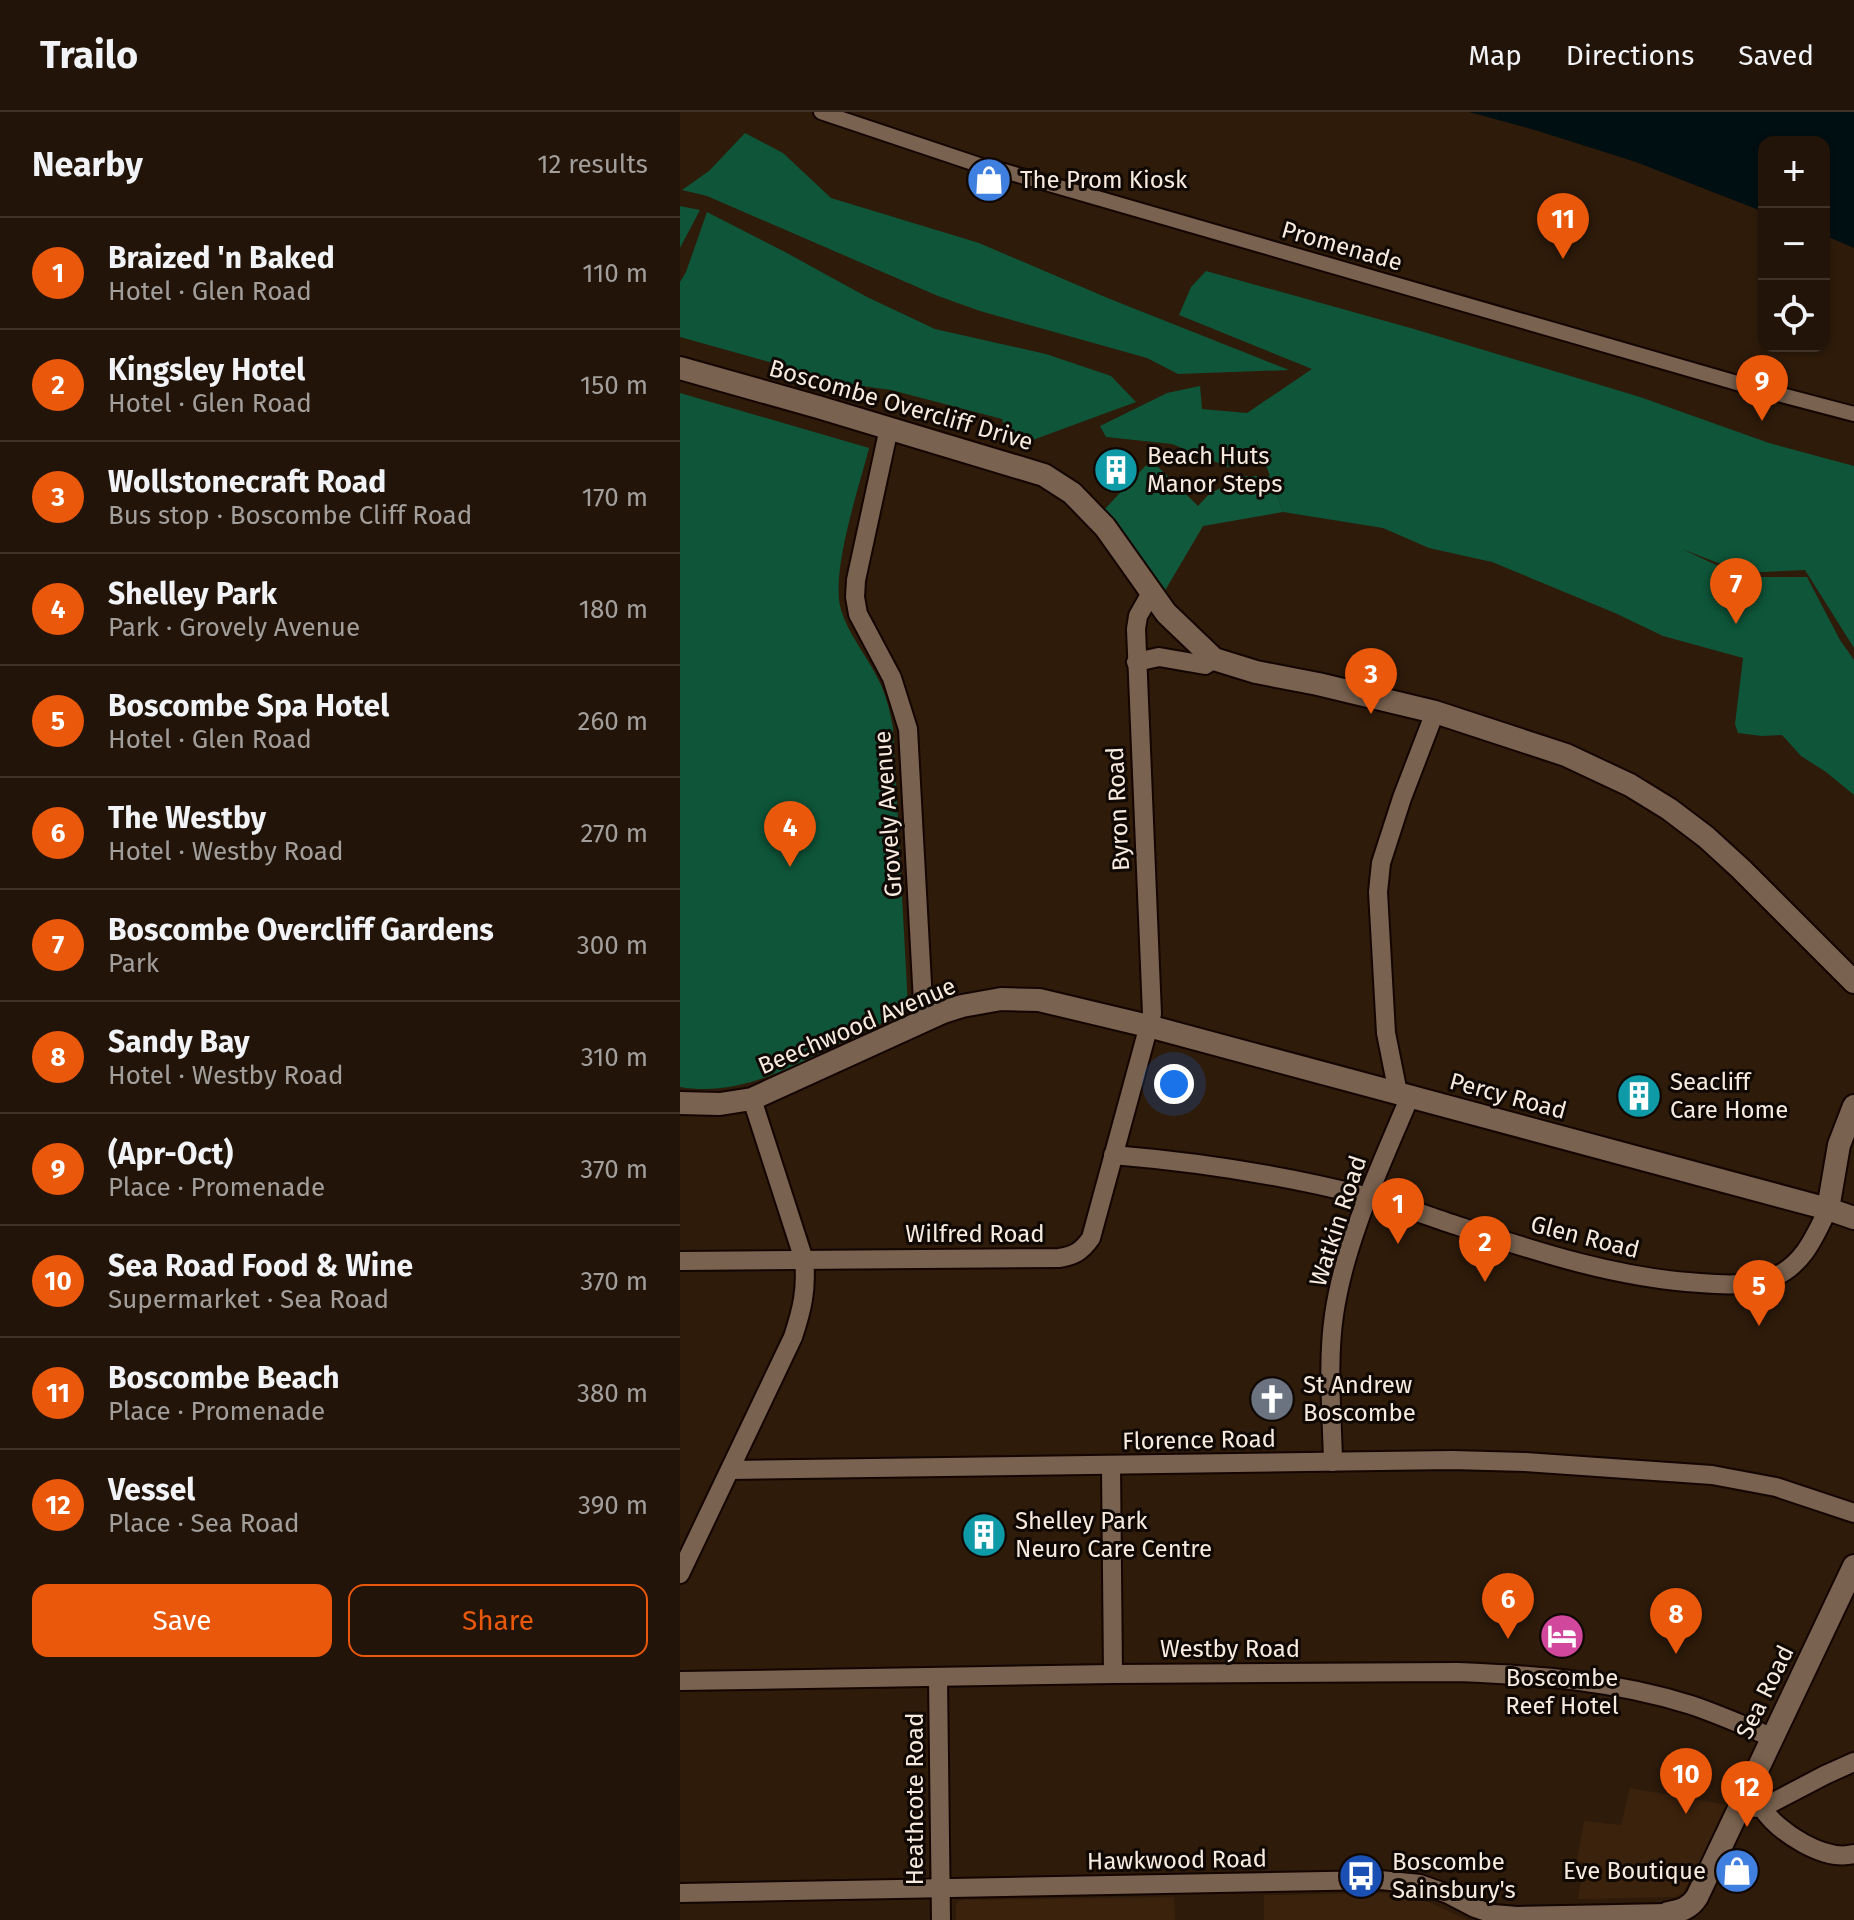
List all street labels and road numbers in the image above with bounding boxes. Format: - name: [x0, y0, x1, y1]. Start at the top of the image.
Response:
- street label: Promenade: [1278, 215, 1406, 277]
- street label: Boscombe Overcliff Drive: [766, 354, 1036, 456]
- street label: Grovely Avenue: [868, 730, 908, 898]
- street label: Byron Road: [1101, 746, 1135, 872]
- street label: Beechwood Avenue: [754, 972, 960, 1080]
- street label: Percy Road: [1446, 1067, 1570, 1125]
- street label: Watkin Road: [1304, 1152, 1372, 1290]
- street label: Glen Road: [1528, 1210, 1642, 1264]
- street label: Wilfred Road: [905, 1220, 1045, 1248]
- street label: Florence Road: [1122, 1425, 1276, 1455]
- street label: Westby Road: [1160, 1635, 1300, 1663]
- street label: Sea Road: [1730, 1641, 1800, 1743]
- street label: Heathcote Road: [901, 1712, 929, 1886]
- street label: Hawkwood Road: [1087, 1844, 1267, 1876]

